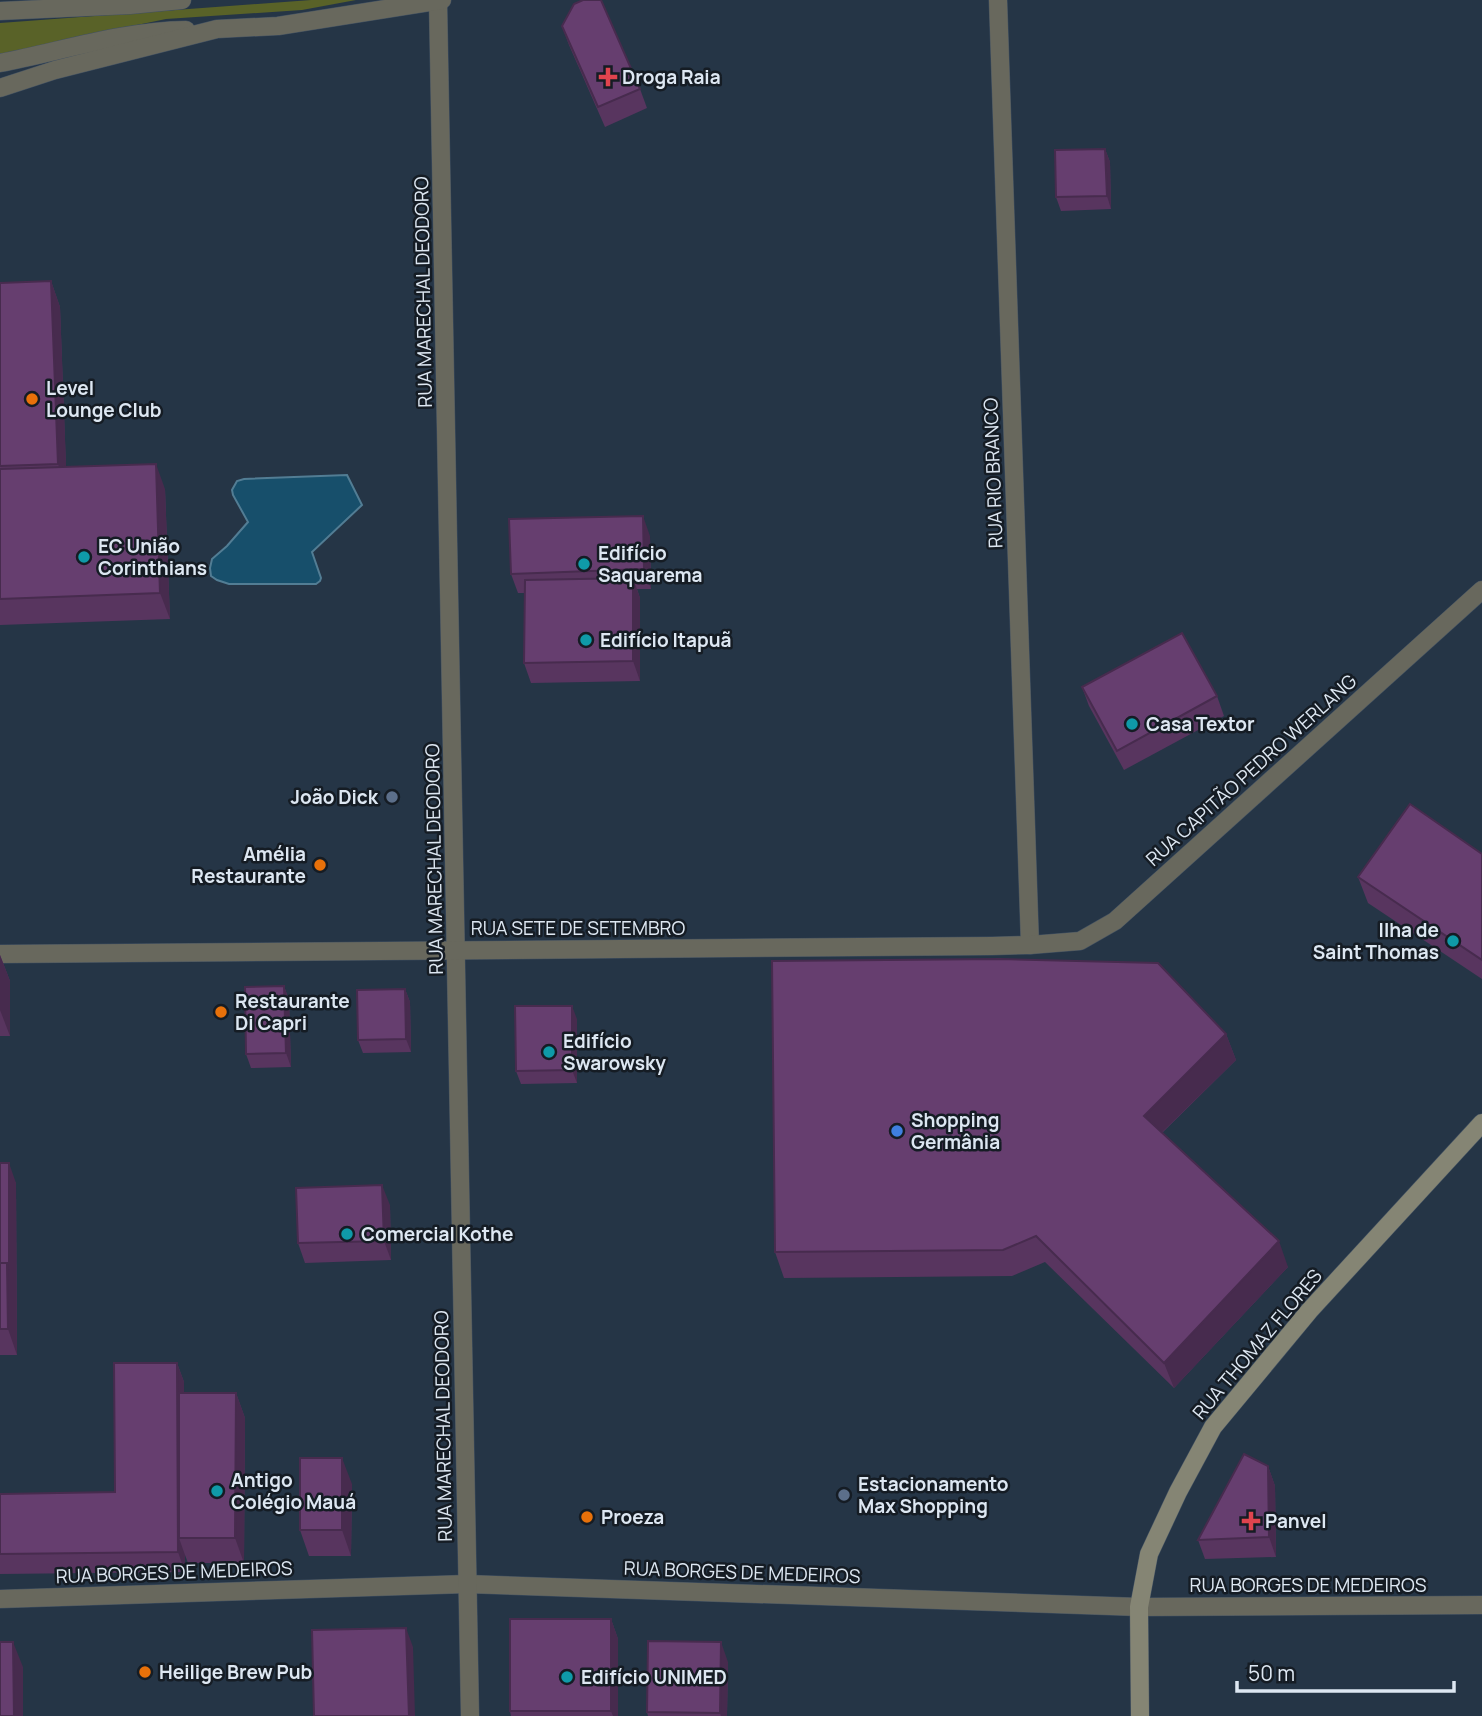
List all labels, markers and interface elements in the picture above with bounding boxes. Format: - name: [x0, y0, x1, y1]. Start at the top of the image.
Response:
- place label: Droga Raia: [622, 64, 721, 90]
- marker: Droga Raia: [600, 69, 616, 85]
- street label: RUA MARECHAL DEODORO: [408, 176, 438, 408]
- place label: Level Lounge Club: [46, 375, 162, 423]
- marker: Level Lounge Club: [24, 391, 40, 407]
- street label: RUA RIO BRANCO: [977, 397, 1009, 549]
- place label: EC União Corinthians: [98, 533, 207, 581]
- place label: Edifício Saquarema: [598, 540, 703, 588]
- marker: EC União Corinthians: [76, 549, 92, 565]
- marker: Edifício Saquarema: [576, 556, 592, 572]
- place label: Edifício Itapuã: [600, 627, 732, 653]
- marker: Edifício Itapuã: [578, 632, 594, 648]
- street label: RUA CAPITÃO PEDRO WERLANG: [1140, 668, 1362, 872]
- place label: Casa Textor: [1146, 711, 1255, 737]
- marker: Casa Textor: [1124, 716, 1140, 732]
- street label: RUA MARECHAL DEODORO: [419, 743, 449, 975]
- place label: João Dick: [290, 784, 379, 810]
- marker: João Dick: [384, 789, 400, 805]
- place label: Amélia Restaurante: [191, 841, 306, 889]
- marker: Amélia Restaurante: [312, 857, 328, 873]
- street label: RUA SETE DE SETEMBRO: [471, 915, 686, 941]
- place label: Ilha de Saint Thomas: [1313, 917, 1439, 965]
- marker: Ilha de Saint Thomas: [1445, 933, 1461, 949]
- place label: Restaurante Di Capri: [235, 988, 350, 1036]
- marker: Restaurante Di Capri: [213, 1004, 229, 1020]
- place label: Edifício Swarowsky: [563, 1028, 666, 1076]
- marker: Edifício Swarowsky: [541, 1044, 557, 1060]
- place label: Shopping Germânia: [911, 1107, 1000, 1155]
- marker: Shopping Germânia: [889, 1123, 905, 1139]
- place label: Comercial Kothe: [361, 1221, 513, 1247]
- marker: Comercial Kothe: [339, 1226, 355, 1242]
- street label: RUA THOMAZ FLORES: [1186, 1263, 1328, 1425]
- street label: RUA MARECHAL DEODORO: [428, 1310, 458, 1542]
- place label: Antigo Colégio Mauá: [231, 1467, 356, 1515]
- place label: Estacionamento Max Shopping: [858, 1471, 1009, 1519]
- marker: Antigo Colégio Mauá: [209, 1483, 225, 1499]
- marker: Estacionamento Max Shopping: [836, 1487, 852, 1503]
- place label: Proeza: [601, 1504, 664, 1530]
- place label: Panvel: [1265, 1508, 1327, 1534]
- marker: Proeza: [579, 1509, 595, 1525]
- marker: Panvel: [1243, 1513, 1259, 1529]
- street label: RUA BORGES DE MEDEIROS: [55, 1555, 293, 1589]
- street label: RUA BORGES DE MEDEIROS: [623, 1555, 861, 1589]
- street label: RUA BORGES DE MEDEIROS: [1190, 1572, 1427, 1598]
- scale bar: [1237, 1650, 1454, 1694]
- place label: Heilige Brew Pub: [159, 1659, 312, 1685]
- text: 50 m: [1248, 1659, 1295, 1687]
- marker: Heilige Brew Pub: [137, 1664, 153, 1680]
- place label: Edifício UNIMED: [581, 1664, 727, 1690]
- marker: Edifício UNIMED: [559, 1669, 575, 1685]

